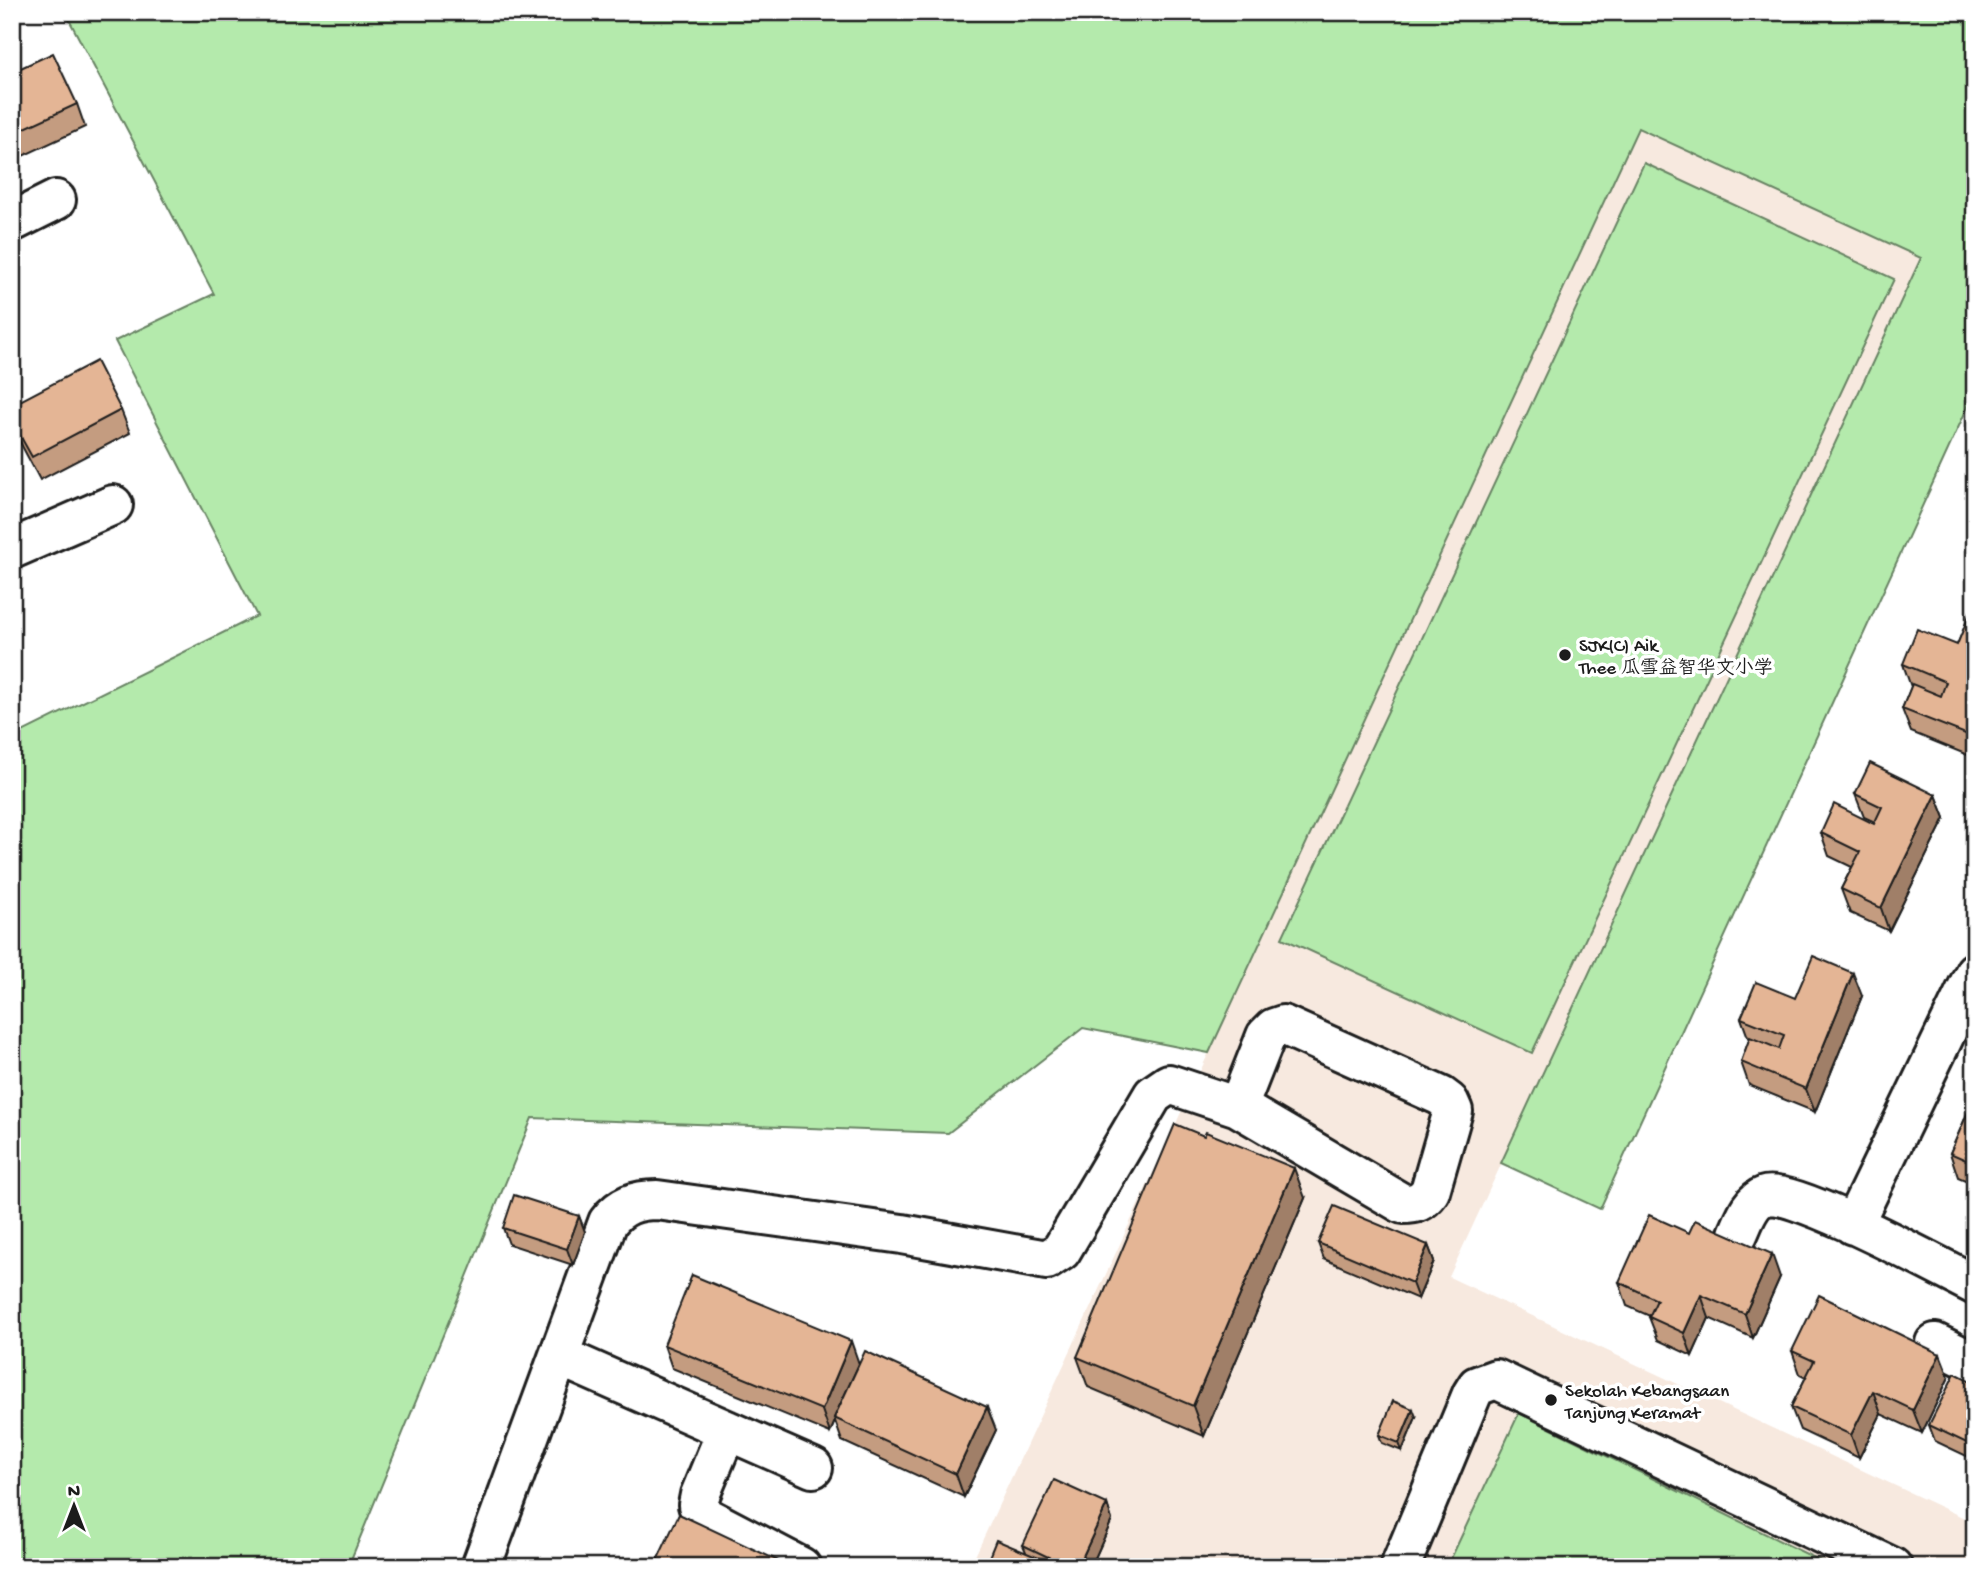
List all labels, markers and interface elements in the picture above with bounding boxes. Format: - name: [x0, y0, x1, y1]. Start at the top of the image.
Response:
- place label: SJK(C) Aik Thee 瓜雪益智华文小学: [1578, 636, 1773, 681]
- marker: SJK(C) Aik Thee 瓜雪益智华文小学: [1557, 647, 1573, 663]
- place label: Sekolah Kebangsaan Tanjung Keramat: [1564, 1381, 1729, 1426]
- marker: Sekolah Kebangsaan Tanjung Keramat: [1543, 1392, 1559, 1408]
- north arrow: [38, 1470, 108, 1540]
- text: N: [68, 1481, 80, 1504]

